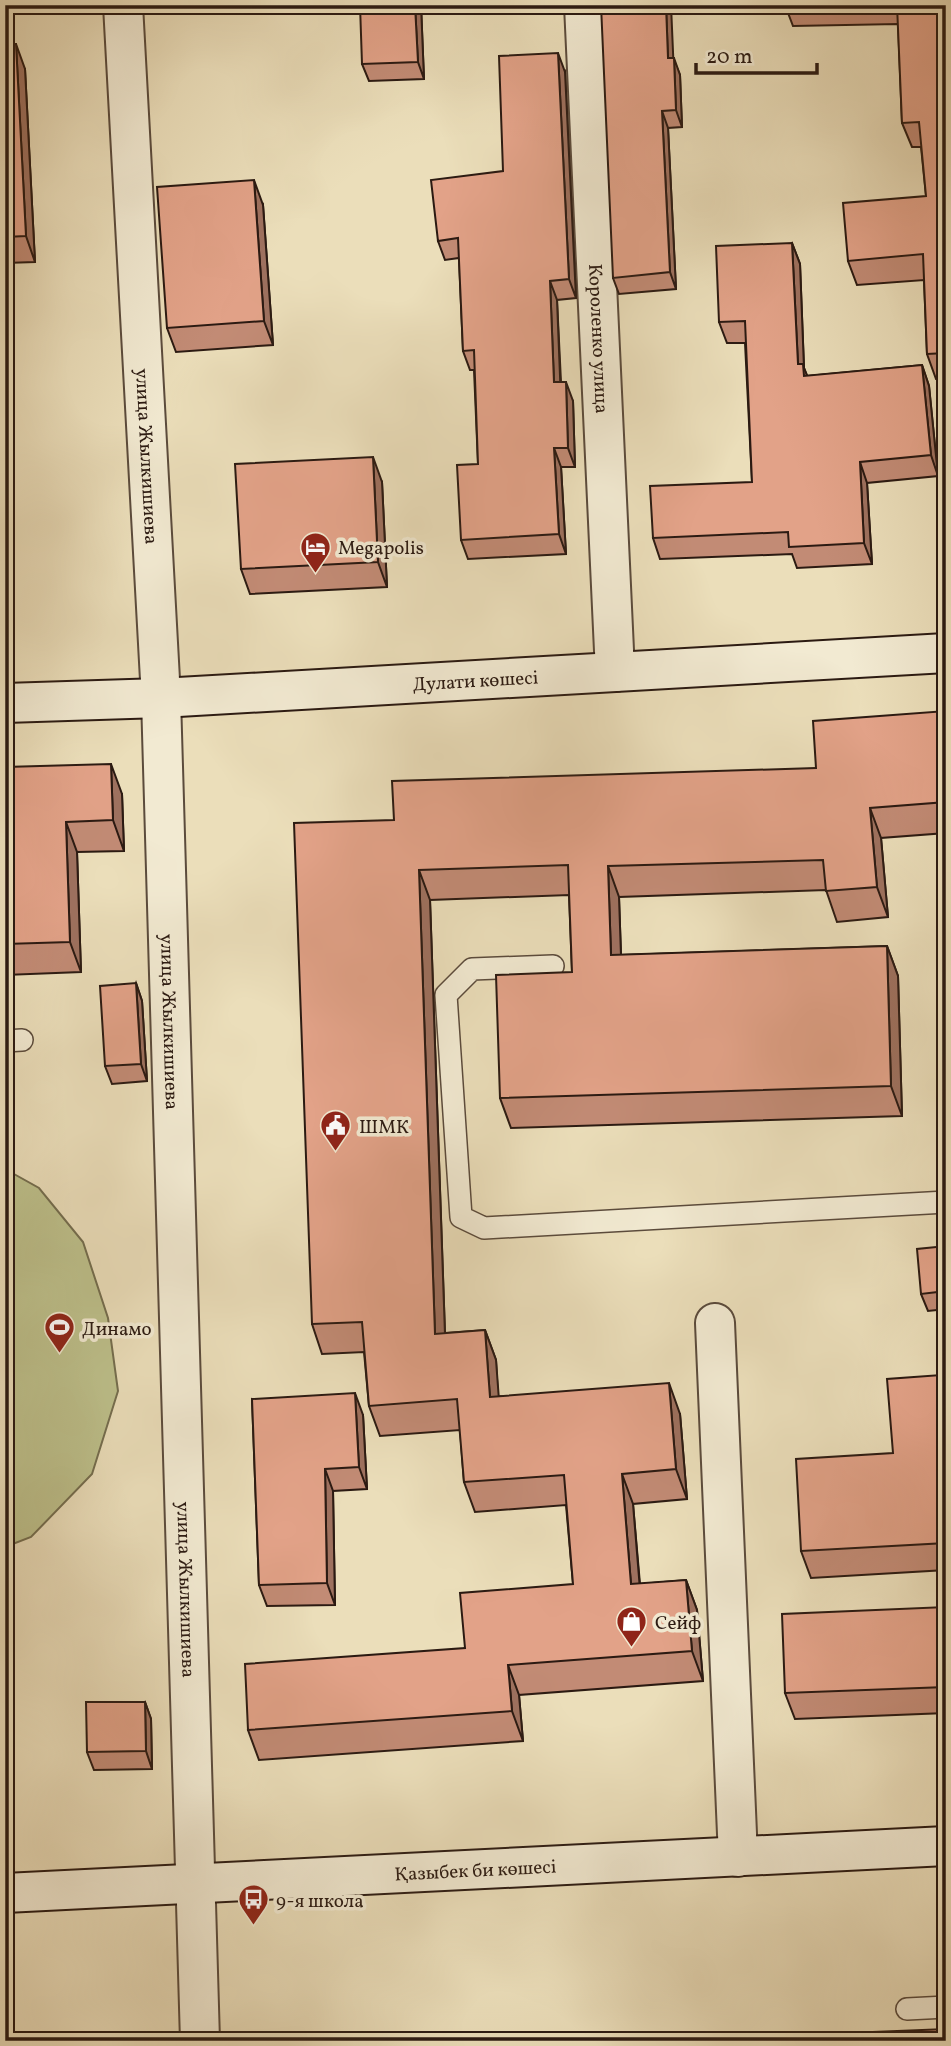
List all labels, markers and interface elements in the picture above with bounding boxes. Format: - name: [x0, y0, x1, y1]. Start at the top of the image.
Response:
- scale bar: [696, 32, 816, 76]
- text: 20 m: [706, 43, 752, 72]
- street label: Короленко улица: [581, 263, 614, 414]
- street label: улица Жылкишиева: [128, 368, 164, 545]
- hotel icon: Megapolis: [298, 530, 332, 574]
- place label: Megapolis: [338, 536, 424, 562]
- street label: Дулати көшесі: [412, 665, 539, 699]
- street label: улица Жылкишиева: [153, 933, 184, 1110]
- public building icon: ШМК: [319, 1109, 353, 1153]
- place label: ШМК: [359, 1115, 409, 1141]
- sports icon: Динамо: [42, 1311, 76, 1355]
- place label: Динамо: [82, 1317, 152, 1343]
- street label: улица Жылкишиева: [169, 1501, 200, 1678]
- shop icon: Сейф: [615, 1605, 649, 1649]
- place label: Сейф: [655, 1611, 701, 1637]
- street label: Қазыбек би көшесі: [394, 1854, 557, 1889]
- bus stop icon: 9-я школа: [236, 1883, 270, 1927]
- place label: 9-я школа: [276, 1889, 364, 1915]

